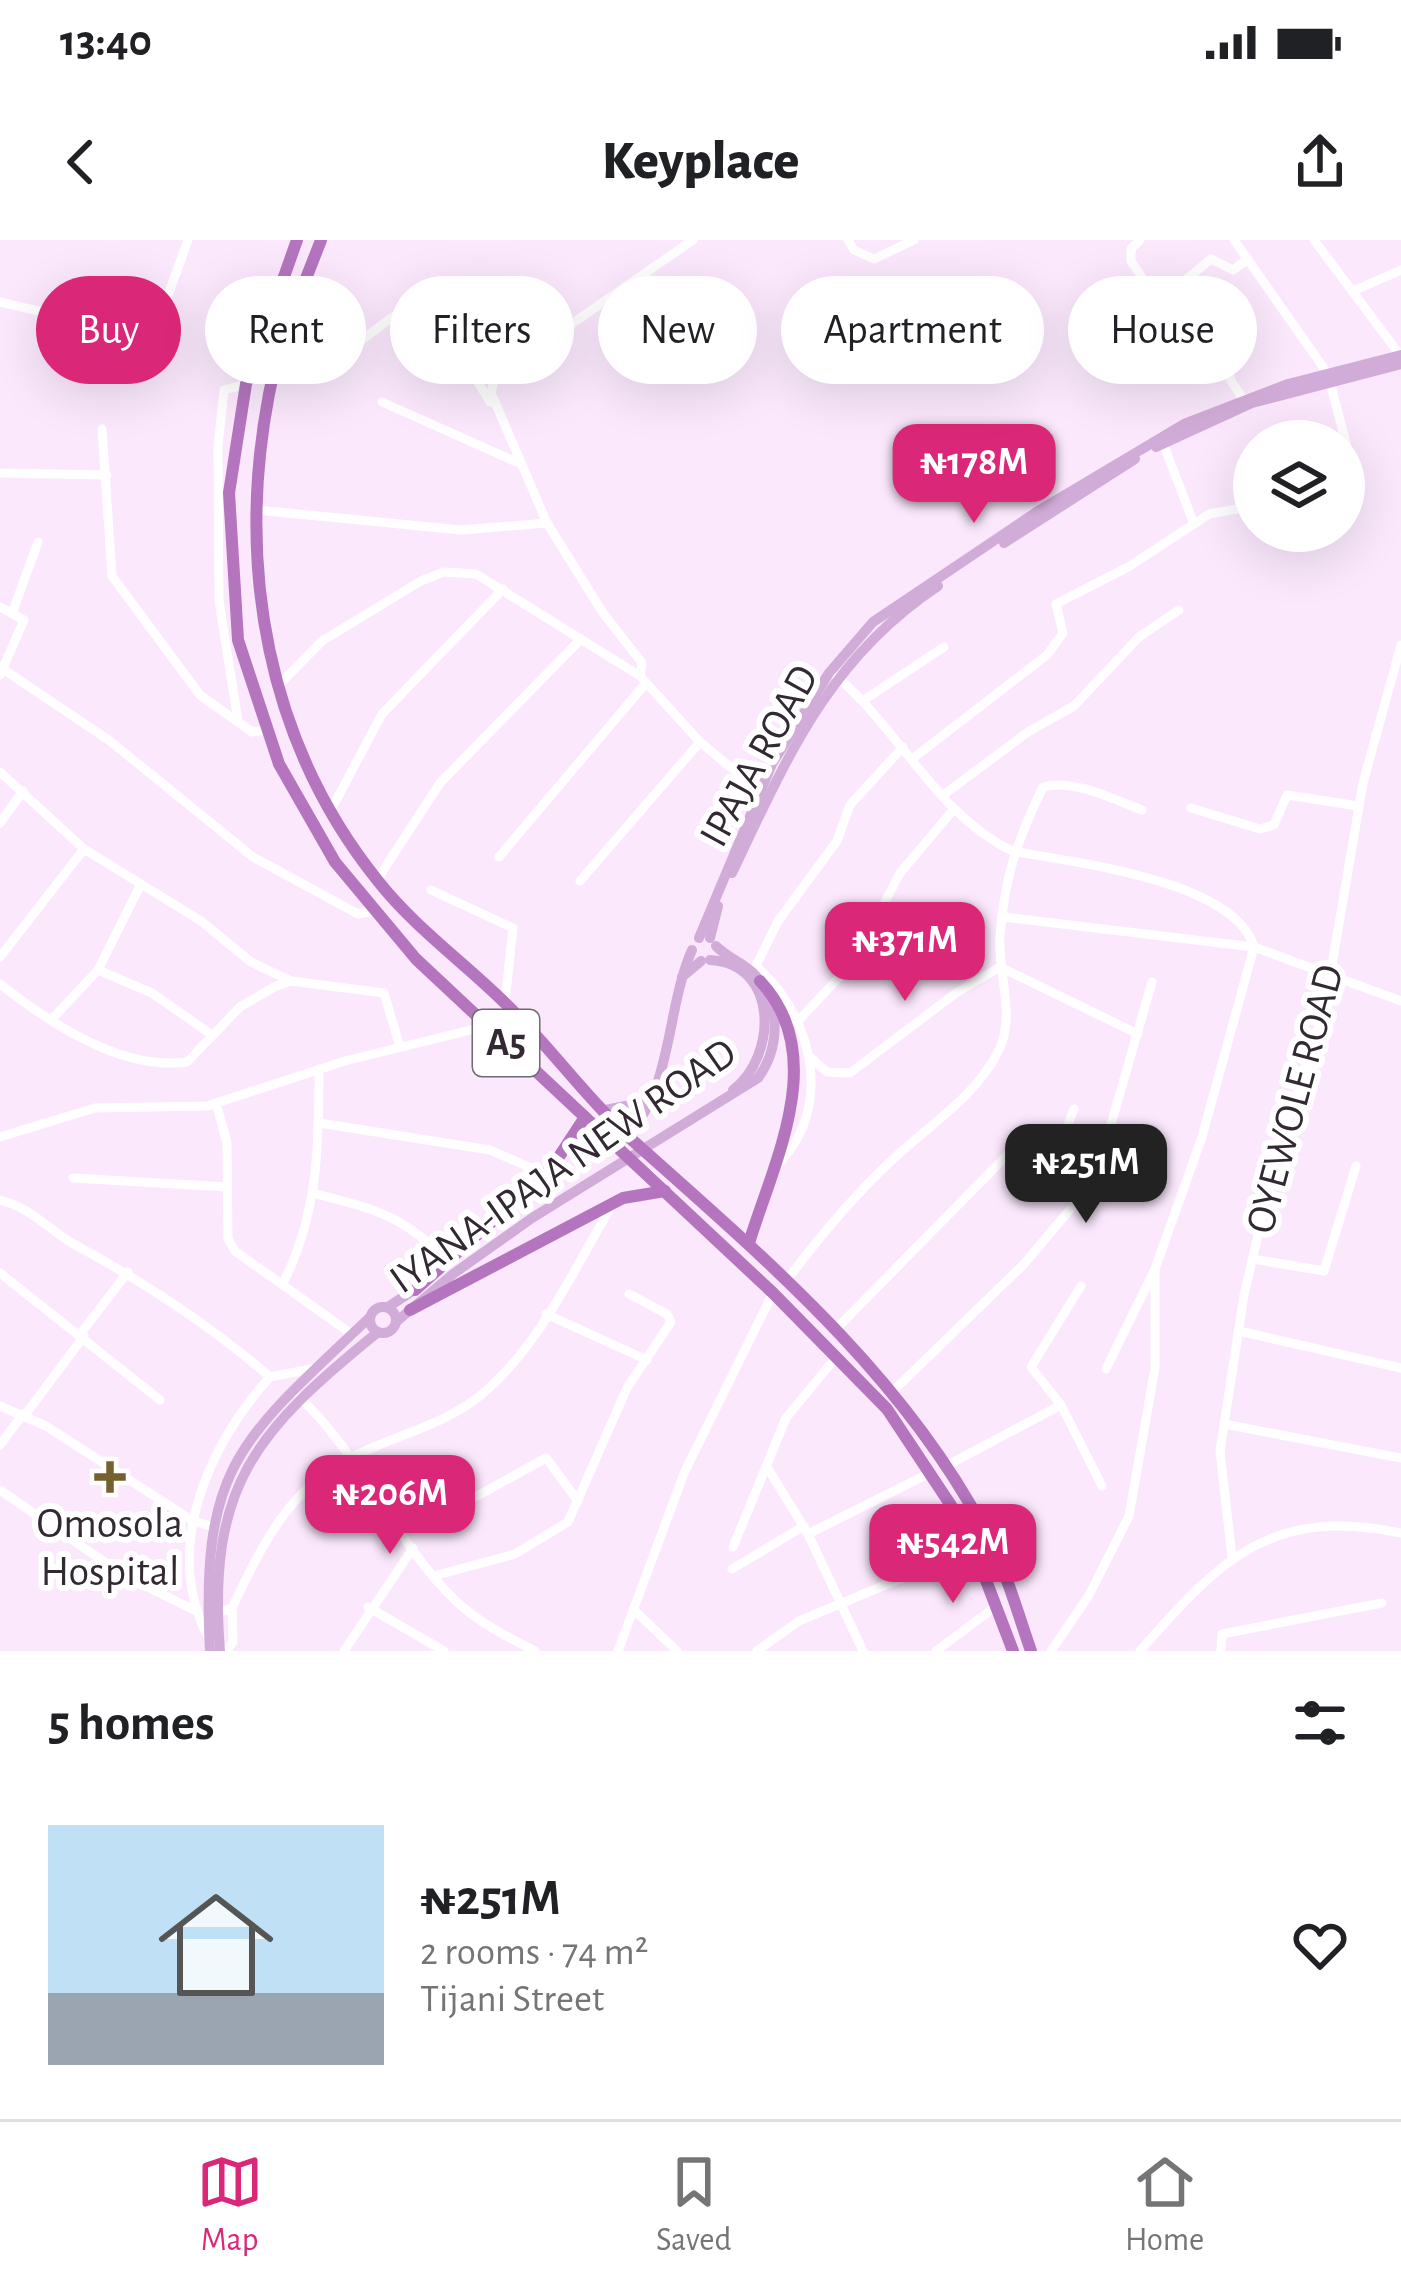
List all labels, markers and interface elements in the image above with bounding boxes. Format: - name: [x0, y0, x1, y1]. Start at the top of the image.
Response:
- text: 13:40: [60, 19, 152, 64]
- icon: back: [48, 129, 114, 195]
- icon: share: [1287, 129, 1353, 195]
- text: Keyplace: [602, 135, 799, 189]
- chip: Buy: [36, 276, 181, 384]
- chip: Rent: [205, 276, 366, 384]
- chip: Filters: [390, 276, 574, 384]
- chip: New: [598, 276, 757, 384]
- chip: Apartment: [781, 276, 1044, 384]
- chip: House: [1068, 276, 1257, 384]
- map controls: [1233, 420, 1365, 552]
- button: layers: [1233, 420, 1365, 552]
- pin: ₦178M: [890, 424, 1058, 526]
- text: ₦178M: [920, 443, 1028, 482]
- street label: IPAJA ROAD: [692, 658, 826, 854]
- pin: ₦371M: [821, 902, 989, 1004]
- text: ₦371M: [852, 921, 958, 960]
- street label: OYEWOLE ROAD: [1239, 960, 1351, 1238]
- road number: A5: [473, 1010, 539, 1076]
- street label: IYANA-IPAJA NEW ROAD: [382, 1031, 744, 1301]
- pin: ₦251M: [1002, 1124, 1170, 1226]
- text: ₦251M: [1032, 1143, 1140, 1182]
- pin: ₦206M: [306, 1455, 474, 1557]
- marker: Omosola Hospital: [94, 1461, 126, 1493]
- text: ₦206M: [332, 1474, 448, 1513]
- place label: Omosola Hospital: [37, 1503, 183, 1593]
- pin: ₦542M: [869, 1504, 1037, 1606]
- text: ₦542M: [896, 1523, 1010, 1562]
- icon: filters: [1287, 1690, 1353, 1756]
- text: 5 homes: [48, 1698, 215, 1749]
- icon: home: [144, 1873, 288, 2017]
- text: ₦251M: [420, 1873, 561, 1924]
- icon: heart: [1287, 1912, 1353, 1978]
- text: 2 rooms · 74 m²: [420, 1933, 648, 1972]
- text: Tijani Street: [420, 1980, 604, 2019]
- tab: Map: [197, 2149, 263, 2261]
- tab: Saved: [656, 2149, 732, 2261]
- tab: Home: [1125, 2149, 1204, 2261]

